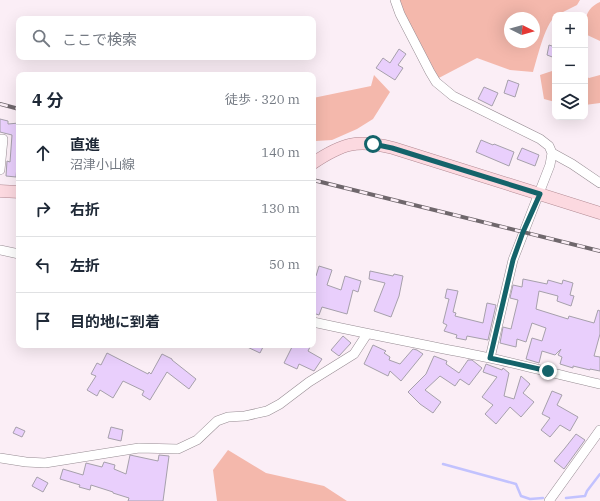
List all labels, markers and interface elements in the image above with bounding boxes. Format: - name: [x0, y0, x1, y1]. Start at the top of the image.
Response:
- north arrow: [504, 12, 540, 48]
- map controls: [552, 12, 588, 120]
- button: +: [552, 12, 588, 48]
- search box: [16, 16, 316, 60]
- icon: search: [30, 27, 52, 49]
- text: ここで検索: [62, 30, 137, 49]
- button: −: [552, 48, 588, 84]
- button: layers: [552, 84, 588, 120]
- text: 4 分: [32, 89, 63, 111]
- text: 徒歩 · 320 m: [225, 91, 300, 108]
- text: 直進: [70, 135, 100, 154]
- route start: [364, 135, 382, 153]
- icon: ahead: [32, 142, 54, 164]
- text: 140 m: [261, 144, 300, 161]
- text: 沼津小山線: [70, 156, 135, 173]
- icon: right: [32, 198, 54, 220]
- text: 右折: [70, 200, 100, 219]
- text: 130 m: [261, 200, 300, 217]
- icon: left: [32, 254, 54, 276]
- text: 左折: [70, 256, 100, 275]
- text: 50 m: [269, 256, 300, 273]
- icon: arrive: [32, 310, 54, 332]
- text: 目的地に到着: [70, 312, 160, 331]
- route end: [539, 362, 557, 380]

